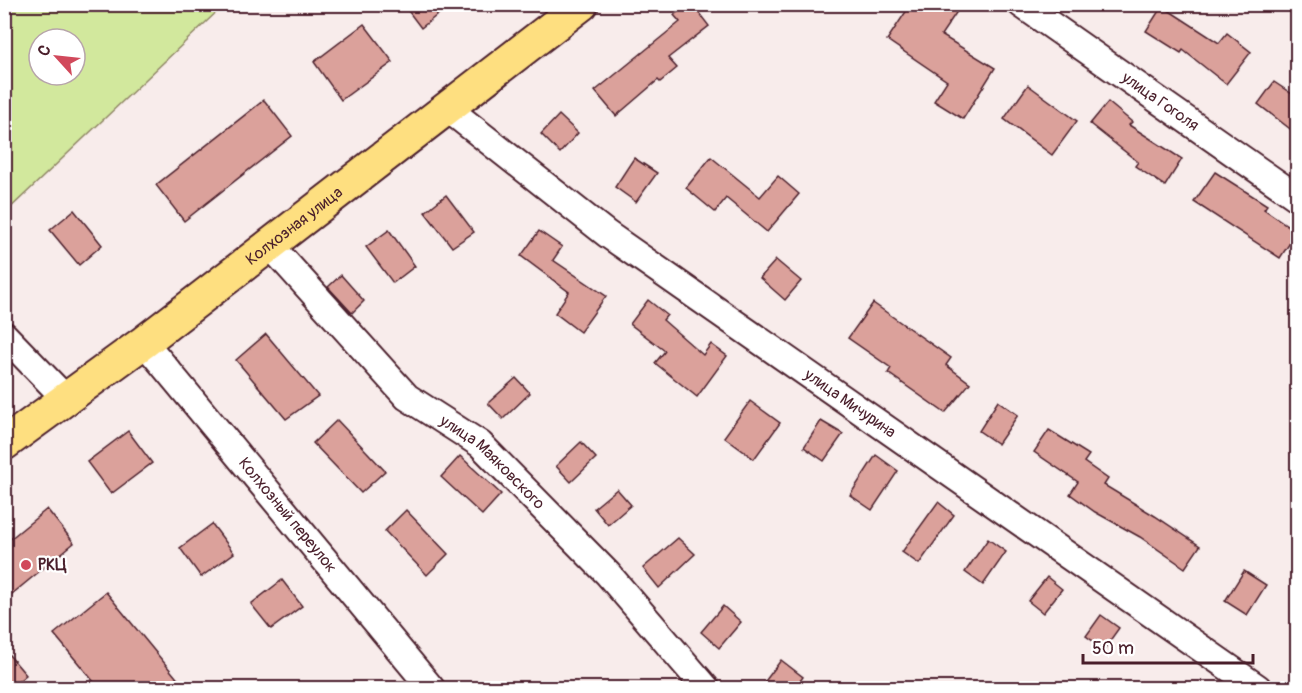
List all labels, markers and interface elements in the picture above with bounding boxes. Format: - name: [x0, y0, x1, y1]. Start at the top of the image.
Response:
- north arrow: [27, 27, 87, 87]
- text: С: [33, 42, 56, 60]
- street label: улица Гоголя: [1117, 67, 1203, 135]
- street label: Колхозная улица: [242, 182, 347, 270]
- street label: улица Мичурина: [800, 364, 900, 442]
- street label: улица Маяковского: [435, 410, 549, 514]
- street label: Колхозный переулок: [234, 454, 341, 577]
- place label: РКЦ: [38, 555, 67, 575]
- marker: РКЦ: [19, 558, 33, 572]
- scale bar: [1083, 627, 1252, 665]
- text: 50 m: [1092, 637, 1134, 660]

